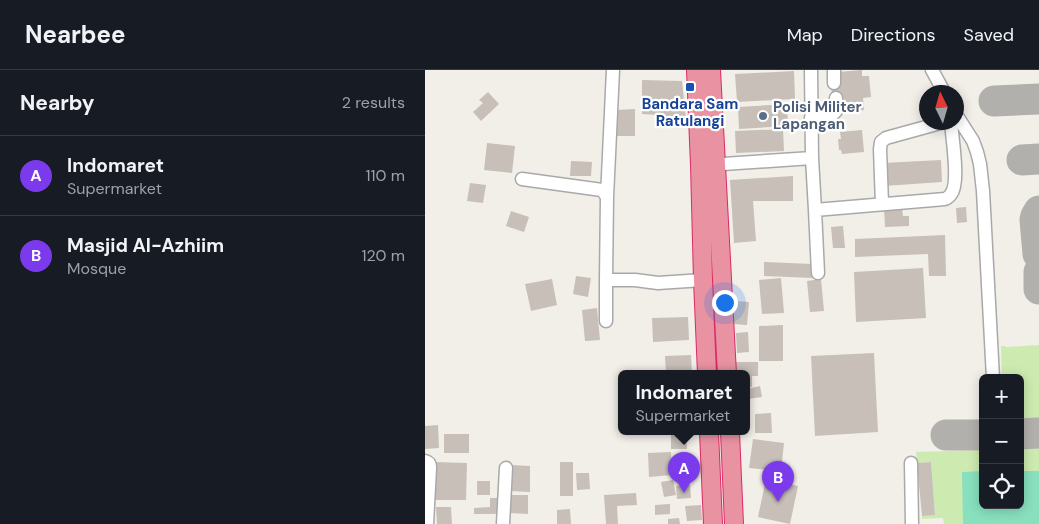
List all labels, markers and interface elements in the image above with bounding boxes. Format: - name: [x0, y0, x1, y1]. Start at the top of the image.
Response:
- text: Nearbee: [25, 19, 125, 50]
- text: Map: [787, 23, 823, 47]
- text: Directions: [851, 23, 936, 47]
- text: Saved: [964, 23, 1014, 47]
- marker: Bandara Sam Ratulangi: [684, 81, 696, 93]
- north arrow: [919, 85, 964, 130]
- text: Nearby: [20, 89, 94, 117]
- text: 2 results: [342, 92, 405, 113]
- place label: Bandara Sam Ratulangi: [642, 94, 738, 131]
- place label: Polisi Militer Lapangan: [773, 97, 862, 134]
- marker: Polisi Militer Lapangan: [757, 110, 769, 122]
- text: Indomaret: [67, 153, 164, 178]
- text: A: [30, 165, 42, 186]
- text: 110 m: [366, 165, 405, 186]
- text: Supermarket: [67, 178, 162, 199]
- text: Masjid Al-Azhiim: [67, 233, 224, 258]
- text: B: [31, 245, 41, 266]
- text: 120 m: [361, 245, 405, 266]
- text: Mosque: [67, 258, 126, 279]
- your location: [712, 290, 738, 316]
- popup: [618, 370, 750, 435]
- map controls: [979, 374, 1024, 509]
- button: +: [979, 374, 1024, 419]
- text: Indomaret: [635, 380, 733, 405]
- text: Supermarket: [635, 405, 730, 426]
- button: −: [979, 419, 1024, 464]
- pin: A: [668, 452, 700, 493]
- pin: B: [762, 461, 794, 502]
- button: locate: [979, 464, 1024, 509]

